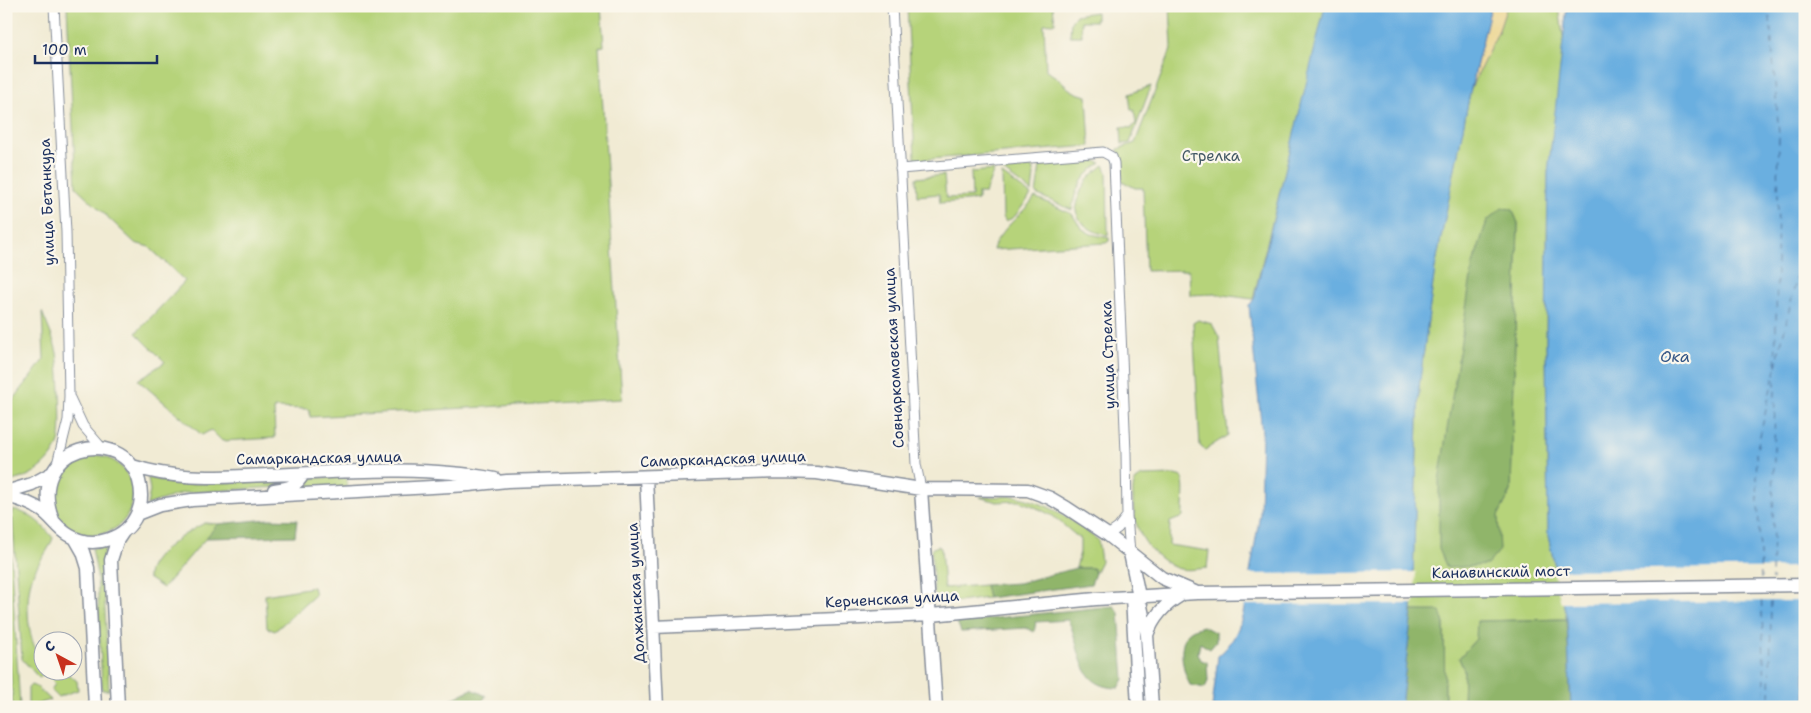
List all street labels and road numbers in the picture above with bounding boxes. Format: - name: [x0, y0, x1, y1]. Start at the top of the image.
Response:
- street label: улица Бетанкура: [35, 137, 59, 266]
- street label: Совнаркомовская улица: [879, 266, 909, 449]
- street label: улица Стрелка: [1096, 300, 1120, 410]
- street label: Самаркандская улица: [640, 446, 807, 472]
- street label: Самаркандская улица: [236, 447, 403, 469]
- street label: Должанская улица: [622, 522, 650, 664]
- street label: Канавинский мост: [1432, 561, 1571, 583]
- street label: Керченская улица: [825, 585, 960, 612]

